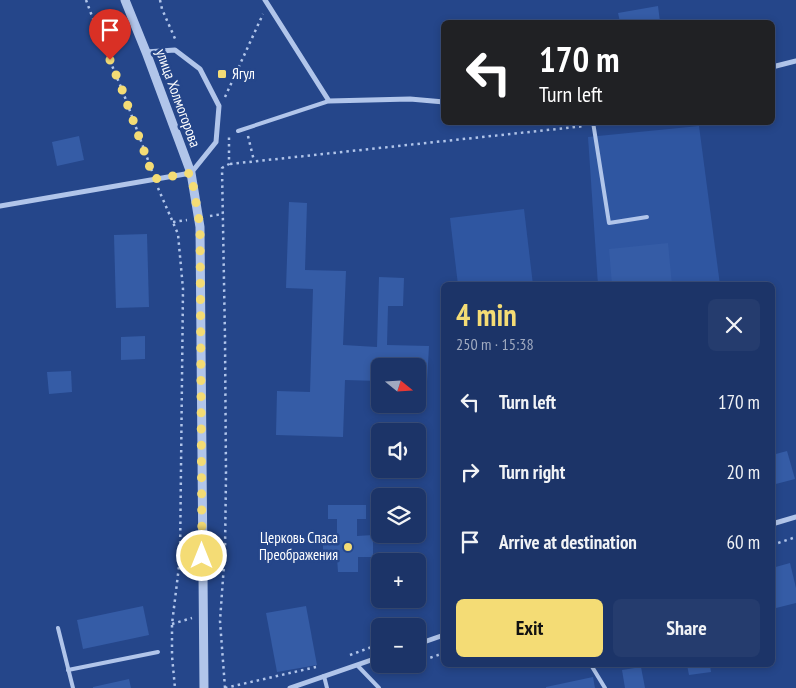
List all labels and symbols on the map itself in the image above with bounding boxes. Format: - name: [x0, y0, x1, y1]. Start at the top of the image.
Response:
- pin: [89, 9, 131, 60]
- street label: улица Холмогорова: [152, 46, 205, 150]
- place label: Ягул: [232, 64, 255, 83]
- marker: Ягул: [216, 68, 228, 80]
- north arrow: [371, 358, 426, 412]
- place label: Церковь Спаса Преображения: [259, 528, 338, 564]
- position arrow: [175, 529, 227, 581]
- marker: Церковь Спаса Преображения: [342, 541, 354, 553]

